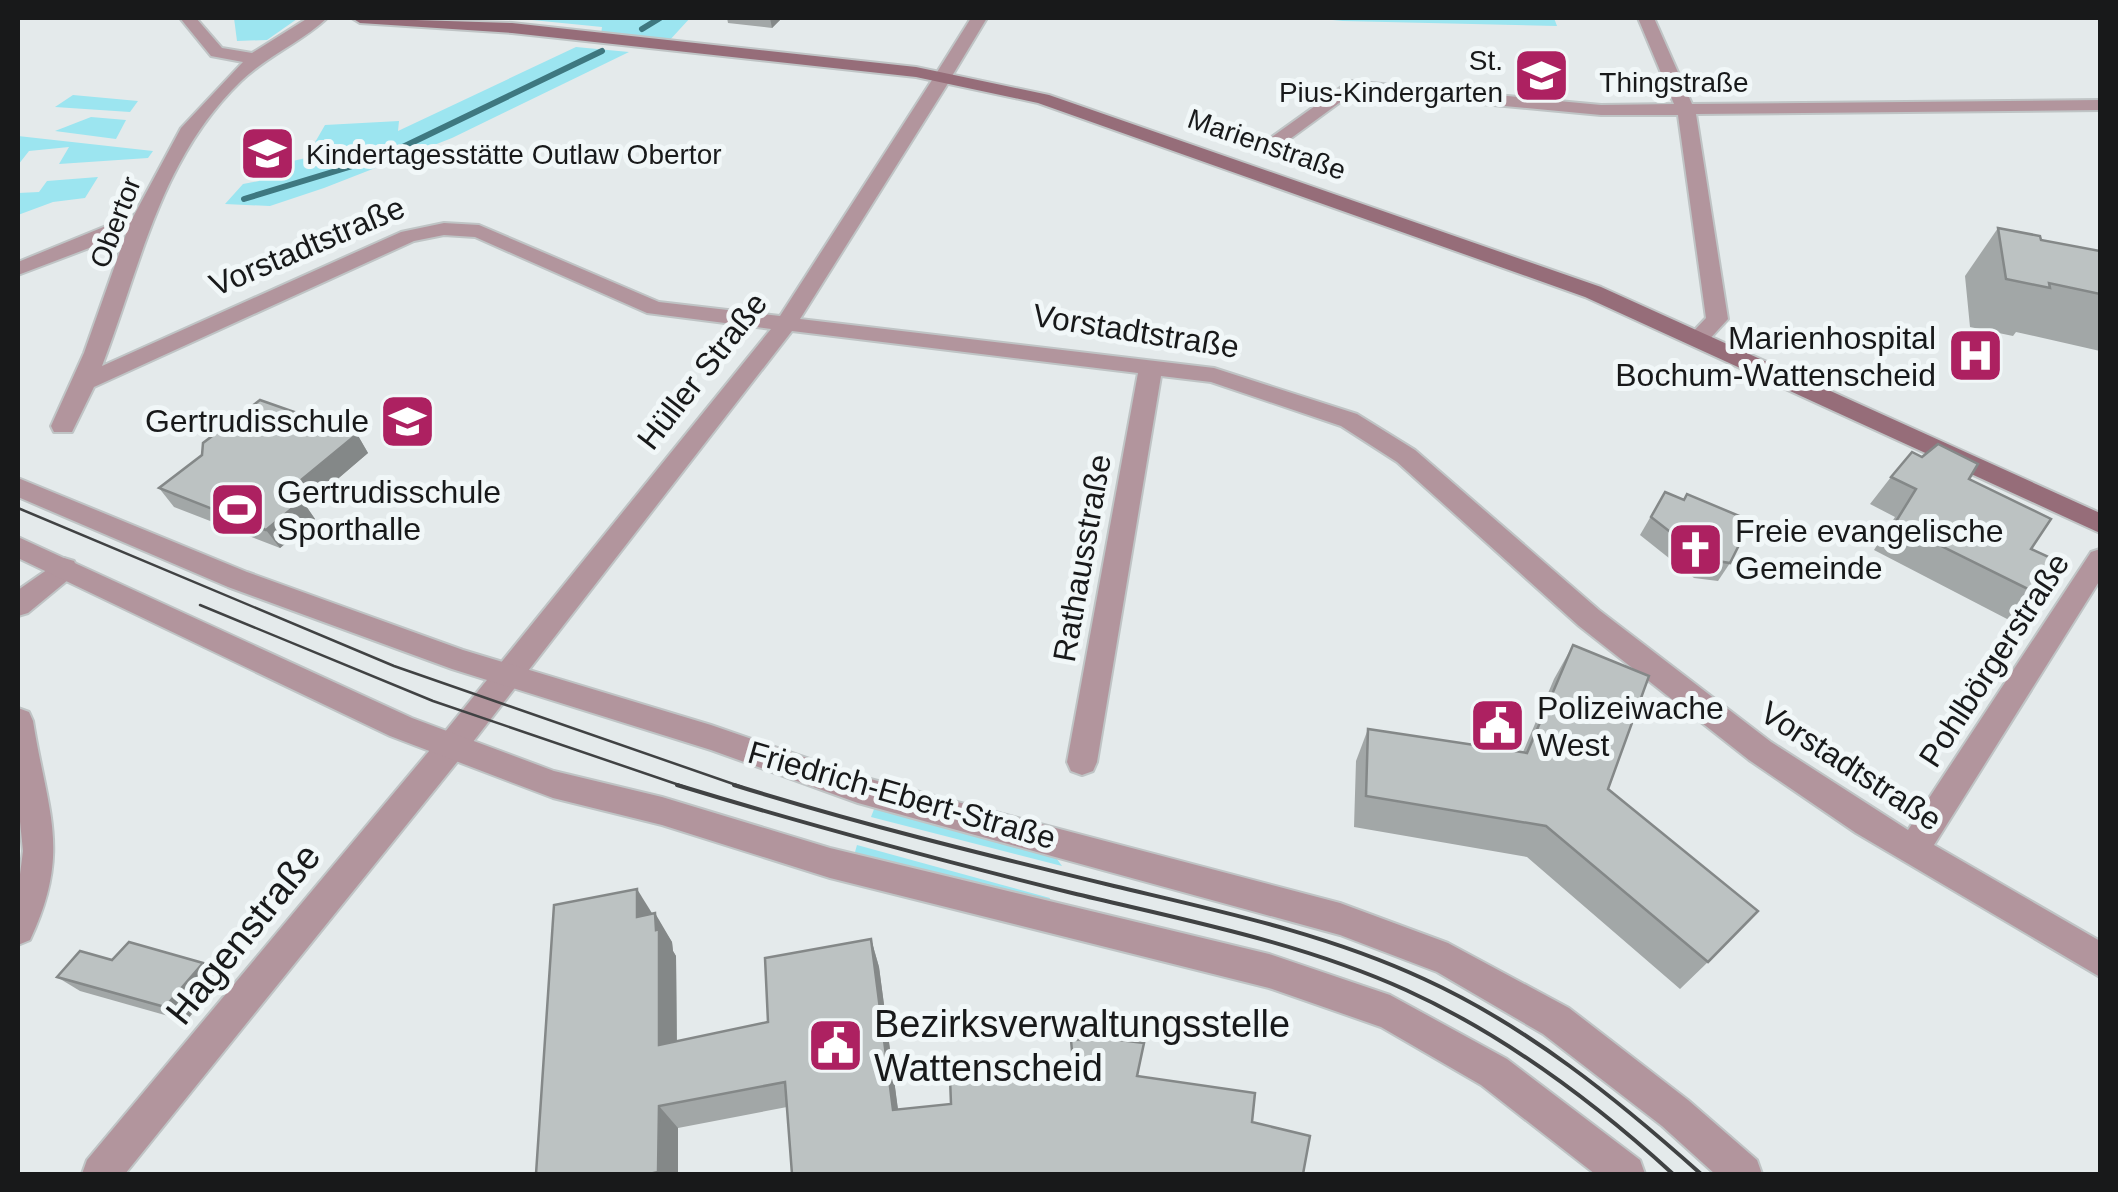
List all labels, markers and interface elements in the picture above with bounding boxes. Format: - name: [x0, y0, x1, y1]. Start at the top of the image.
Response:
- place label: St. Pius-Kindergarten: [1279, 45, 1503, 108]
- school or university icon: St. Pius-Kindergarten: [1512, 46, 1572, 106]
- street label: Thingstraße: [1599, 67, 1749, 98]
- street label: Marienstraße: [1184, 103, 1350, 186]
- school or university icon: Kindertagesstätte Outlaw Obertor: [237, 124, 297, 184]
- place label: Kindertagesstätte Outlaw Obertor: [306, 139, 722, 170]
- street label: Obertor: [84, 172, 147, 272]
- street label: Vorstadtstraße: [204, 189, 410, 303]
- street label: Hüller Straße: [630, 286, 774, 456]
- street label: Vorstadtstraße: [1030, 297, 1242, 365]
- place label: Marienhospital Bochum-Wattenscheid: [1615, 320, 1936, 393]
- hospital icon: Marienhospital Bochum-Wattenscheid: [1945, 326, 2005, 386]
- school or university icon: Gertrudisschule: [378, 391, 438, 451]
- place label: Gertrudisschule: [145, 403, 369, 439]
- street label: Rathausstraße: [1046, 452, 1118, 664]
- place label: Gertrudisschule Sporthalle: [277, 474, 501, 547]
- sports icon: Gertrudisschule Sporthalle: [208, 480, 268, 540]
- place label: Freie evangelische Gemeinde: [1735, 513, 2004, 586]
- church icon: Freie evangelische Gemeinde: [1666, 519, 1726, 579]
- street label: Pohlbörgerstraße: [1912, 547, 2076, 773]
- place label: Polizeiwache West: [1537, 690, 1724, 763]
- street label: Vorstadtstraße: [1754, 694, 1948, 838]
- public building icon: Polizeiwache West: [1468, 696, 1528, 756]
- street label: Friedrich-Ebert-Straße: [744, 734, 1060, 856]
- street label: Hagenstraße: [158, 835, 328, 1033]
- place label: Bezirksverwaltungsstelle Wattenscheid: [874, 1003, 1290, 1089]
- public building icon: Bezirksverwaltungsstelle Wattenscheid: [805, 1016, 865, 1076]

